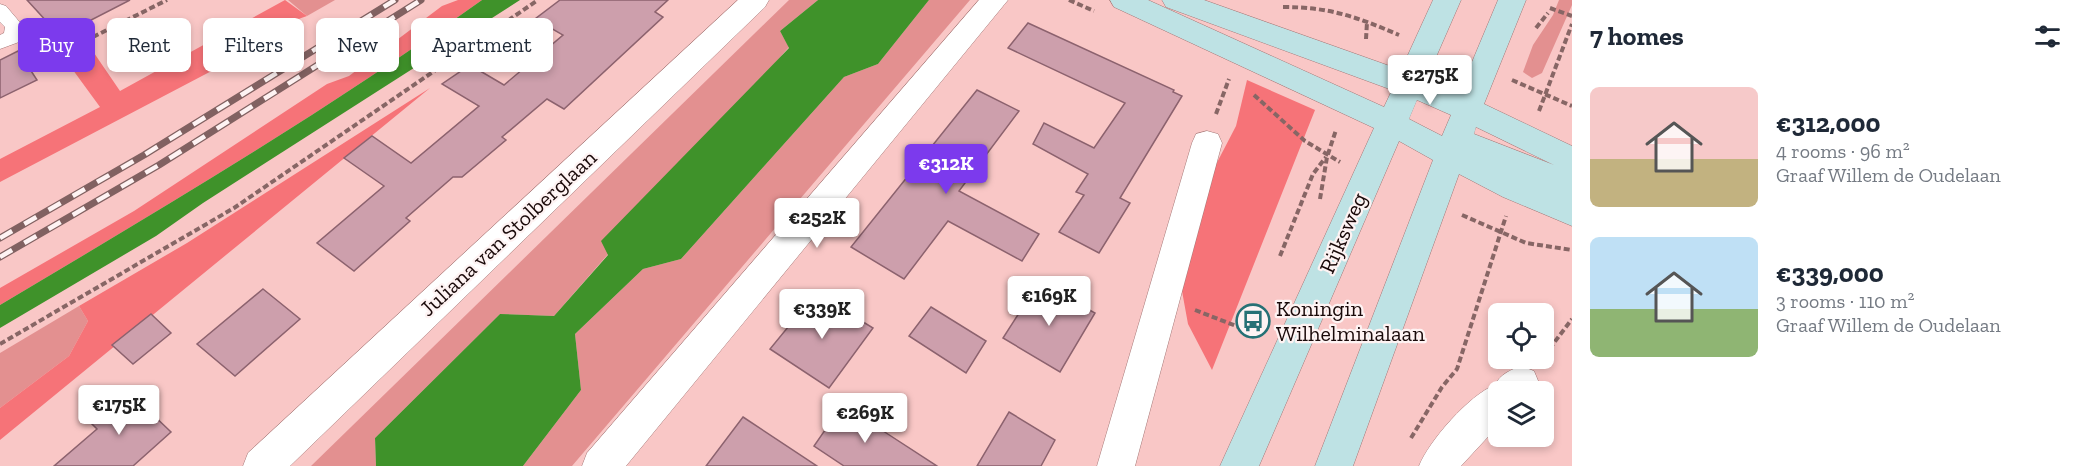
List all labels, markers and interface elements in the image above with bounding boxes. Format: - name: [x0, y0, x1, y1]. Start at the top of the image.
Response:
- chip: Buy: [18, 18, 95, 72]
- chip: Rent: [107, 18, 191, 72]
- chip: Filters: [203, 18, 304, 72]
- chip: New: [316, 18, 399, 72]
- chip: Apartment: [411, 18, 553, 72]
- text: 7 homes: [1590, 20, 1684, 52]
- icon: filters: [2031, 20, 2064, 53]
- pin: €275K: [1388, 55, 1472, 106]
- text: €275K: [1402, 62, 1458, 86]
- text: €312,000: [1776, 107, 1880, 139]
- icon: home: [1638, 111, 1710, 183]
- text: 4 rooms · 96 m²: [1776, 139, 1910, 163]
- street label: Juliana van Stolberglaan: [414, 144, 602, 322]
- pin: €312K: [904, 144, 988, 195]
- text: €312K: [919, 151, 973, 175]
- text: Graaf Willem de Oudelaan: [1776, 163, 2001, 187]
- street label: Rijksweg: [1313, 189, 1373, 277]
- pin: €252K: [775, 198, 859, 249]
- text: €252K: [788, 205, 846, 229]
- text: €339,000: [1776, 257, 1884, 289]
- icon: home: [1638, 261, 1710, 333]
- pin: €169K: [1007, 276, 1091, 327]
- text: €169K: [1022, 283, 1076, 307]
- pin: €339K: [780, 289, 864, 340]
- text: 3 rooms · 110 m²: [1776, 289, 1914, 313]
- place label: Koningin Wilhelminalaan: [1276, 295, 1425, 347]
- text: €339K: [793, 296, 851, 320]
- bus stop icon: Koningin Wilhelminalaan: [1235, 303, 1271, 339]
- map controls: [1488, 303, 1554, 447]
- button: locate: [1488, 303, 1554, 369]
- text: Graaf Willem de Oudelaan: [1776, 313, 2001, 337]
- button: layers: [1488, 381, 1554, 447]
- pin: €175K: [77, 385, 161, 436]
- text: €175K: [92, 392, 146, 416]
- pin: €269K: [823, 393, 907, 444]
- text: €269K: [836, 400, 894, 424]

